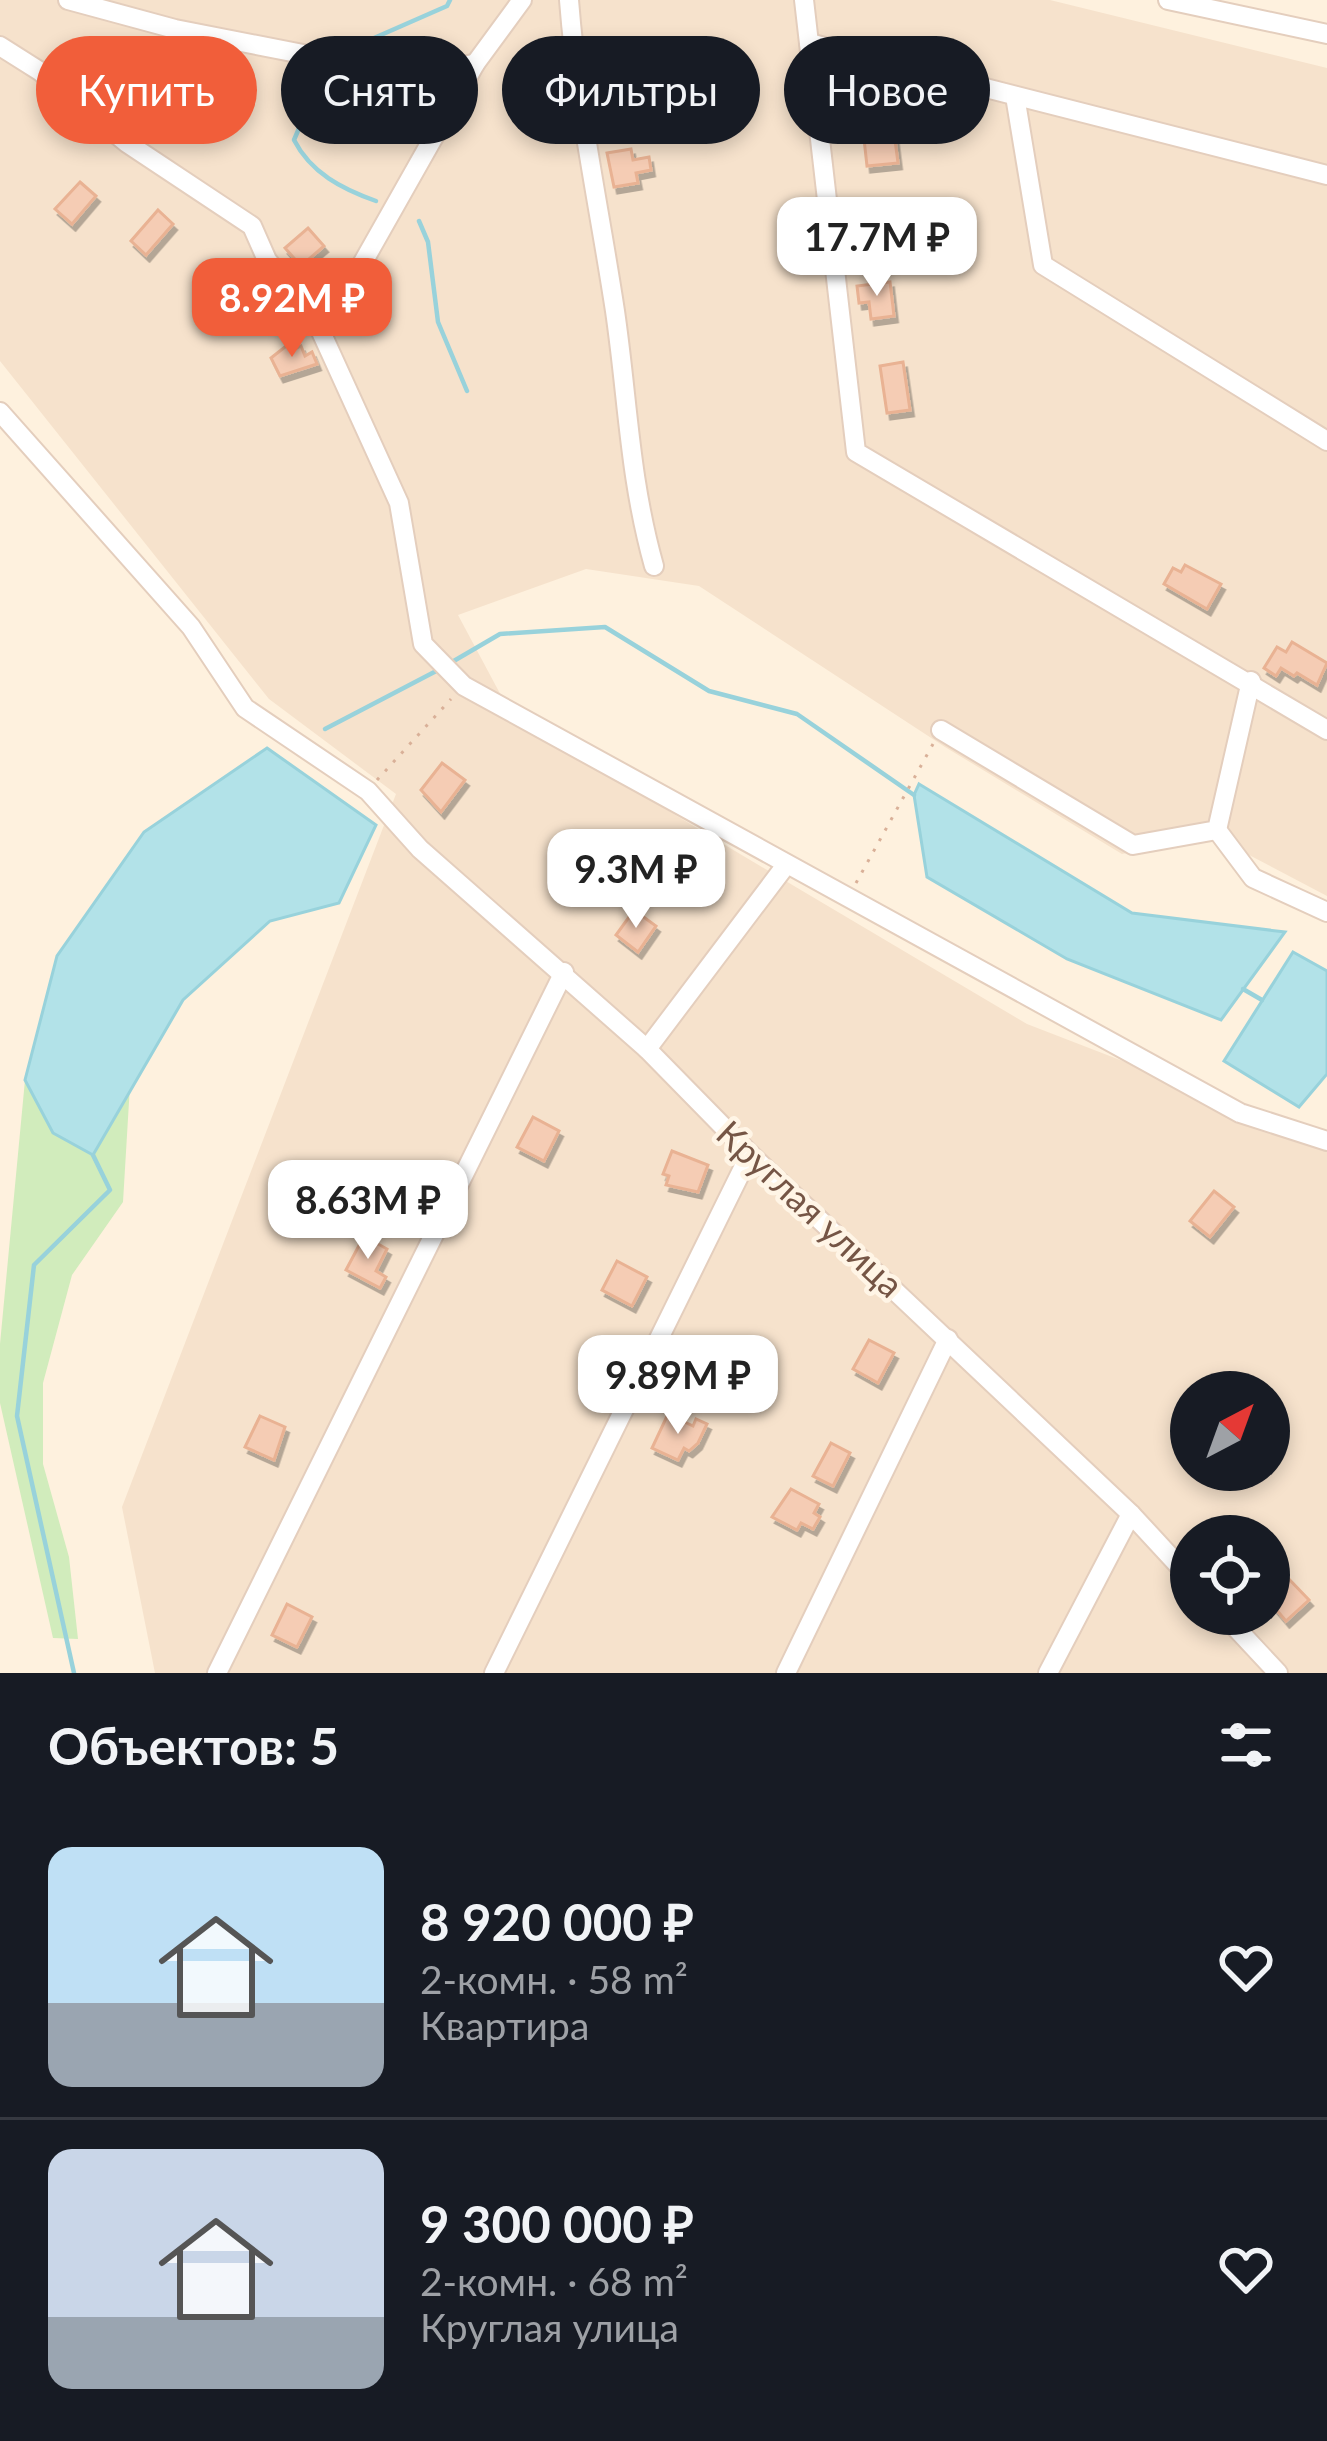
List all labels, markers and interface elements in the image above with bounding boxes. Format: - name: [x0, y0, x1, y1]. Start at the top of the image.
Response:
- chip: Купить: [36, 36, 257, 144]
- chip: Снять: [281, 36, 478, 144]
- chip: Фильтры: [502, 36, 760, 144]
- chip: Новое: [784, 36, 990, 144]
- pin: 17.7M ₽: [766, 197, 988, 299]
- text: 17.7M ₽: [804, 213, 950, 259]
- pin: 8.92M ₽: [181, 258, 403, 360]
- text: 8.92M ₽: [219, 274, 365, 320]
- pin: 9.3M ₽: [538, 829, 734, 931]
- text: 9.3M ₽: [574, 845, 698, 891]
- street label: Круглая улица: [708, 1111, 913, 1306]
- pin: 8.63M ₽: [257, 1160, 479, 1262]
- text: 8.63M ₽: [295, 1176, 441, 1222]
- pin: 9.89M ₽: [567, 1335, 789, 1437]
- text: 9.89M ₽: [605, 1351, 751, 1397]
- north arrow: [1170, 1371, 1290, 1491]
- map controls: [1170, 1371, 1290, 1635]
- button: locate: [1170, 1515, 1290, 1635]
- icon: filters: [1213, 1712, 1279, 1778]
- text: Объектов: 5: [48, 1715, 339, 1776]
- text: 8 920 000 ₽: [420, 1891, 694, 1952]
- icon: home: [144, 1895, 288, 2039]
- icon: heart: [1213, 1934, 1279, 2000]
- text: 2-комн. · 58 m²: [420, 1956, 688, 2002]
- text: Квартира: [420, 2002, 589, 2048]
- text: 9 300 000 ₽: [420, 2193, 694, 2254]
- icon: home: [144, 2197, 288, 2341]
- icon: heart: [1213, 2236, 1279, 2302]
- text: 2-комн. · 68 m²: [420, 2258, 688, 2304]
- text: Круглая улица: [420, 2304, 679, 2350]

